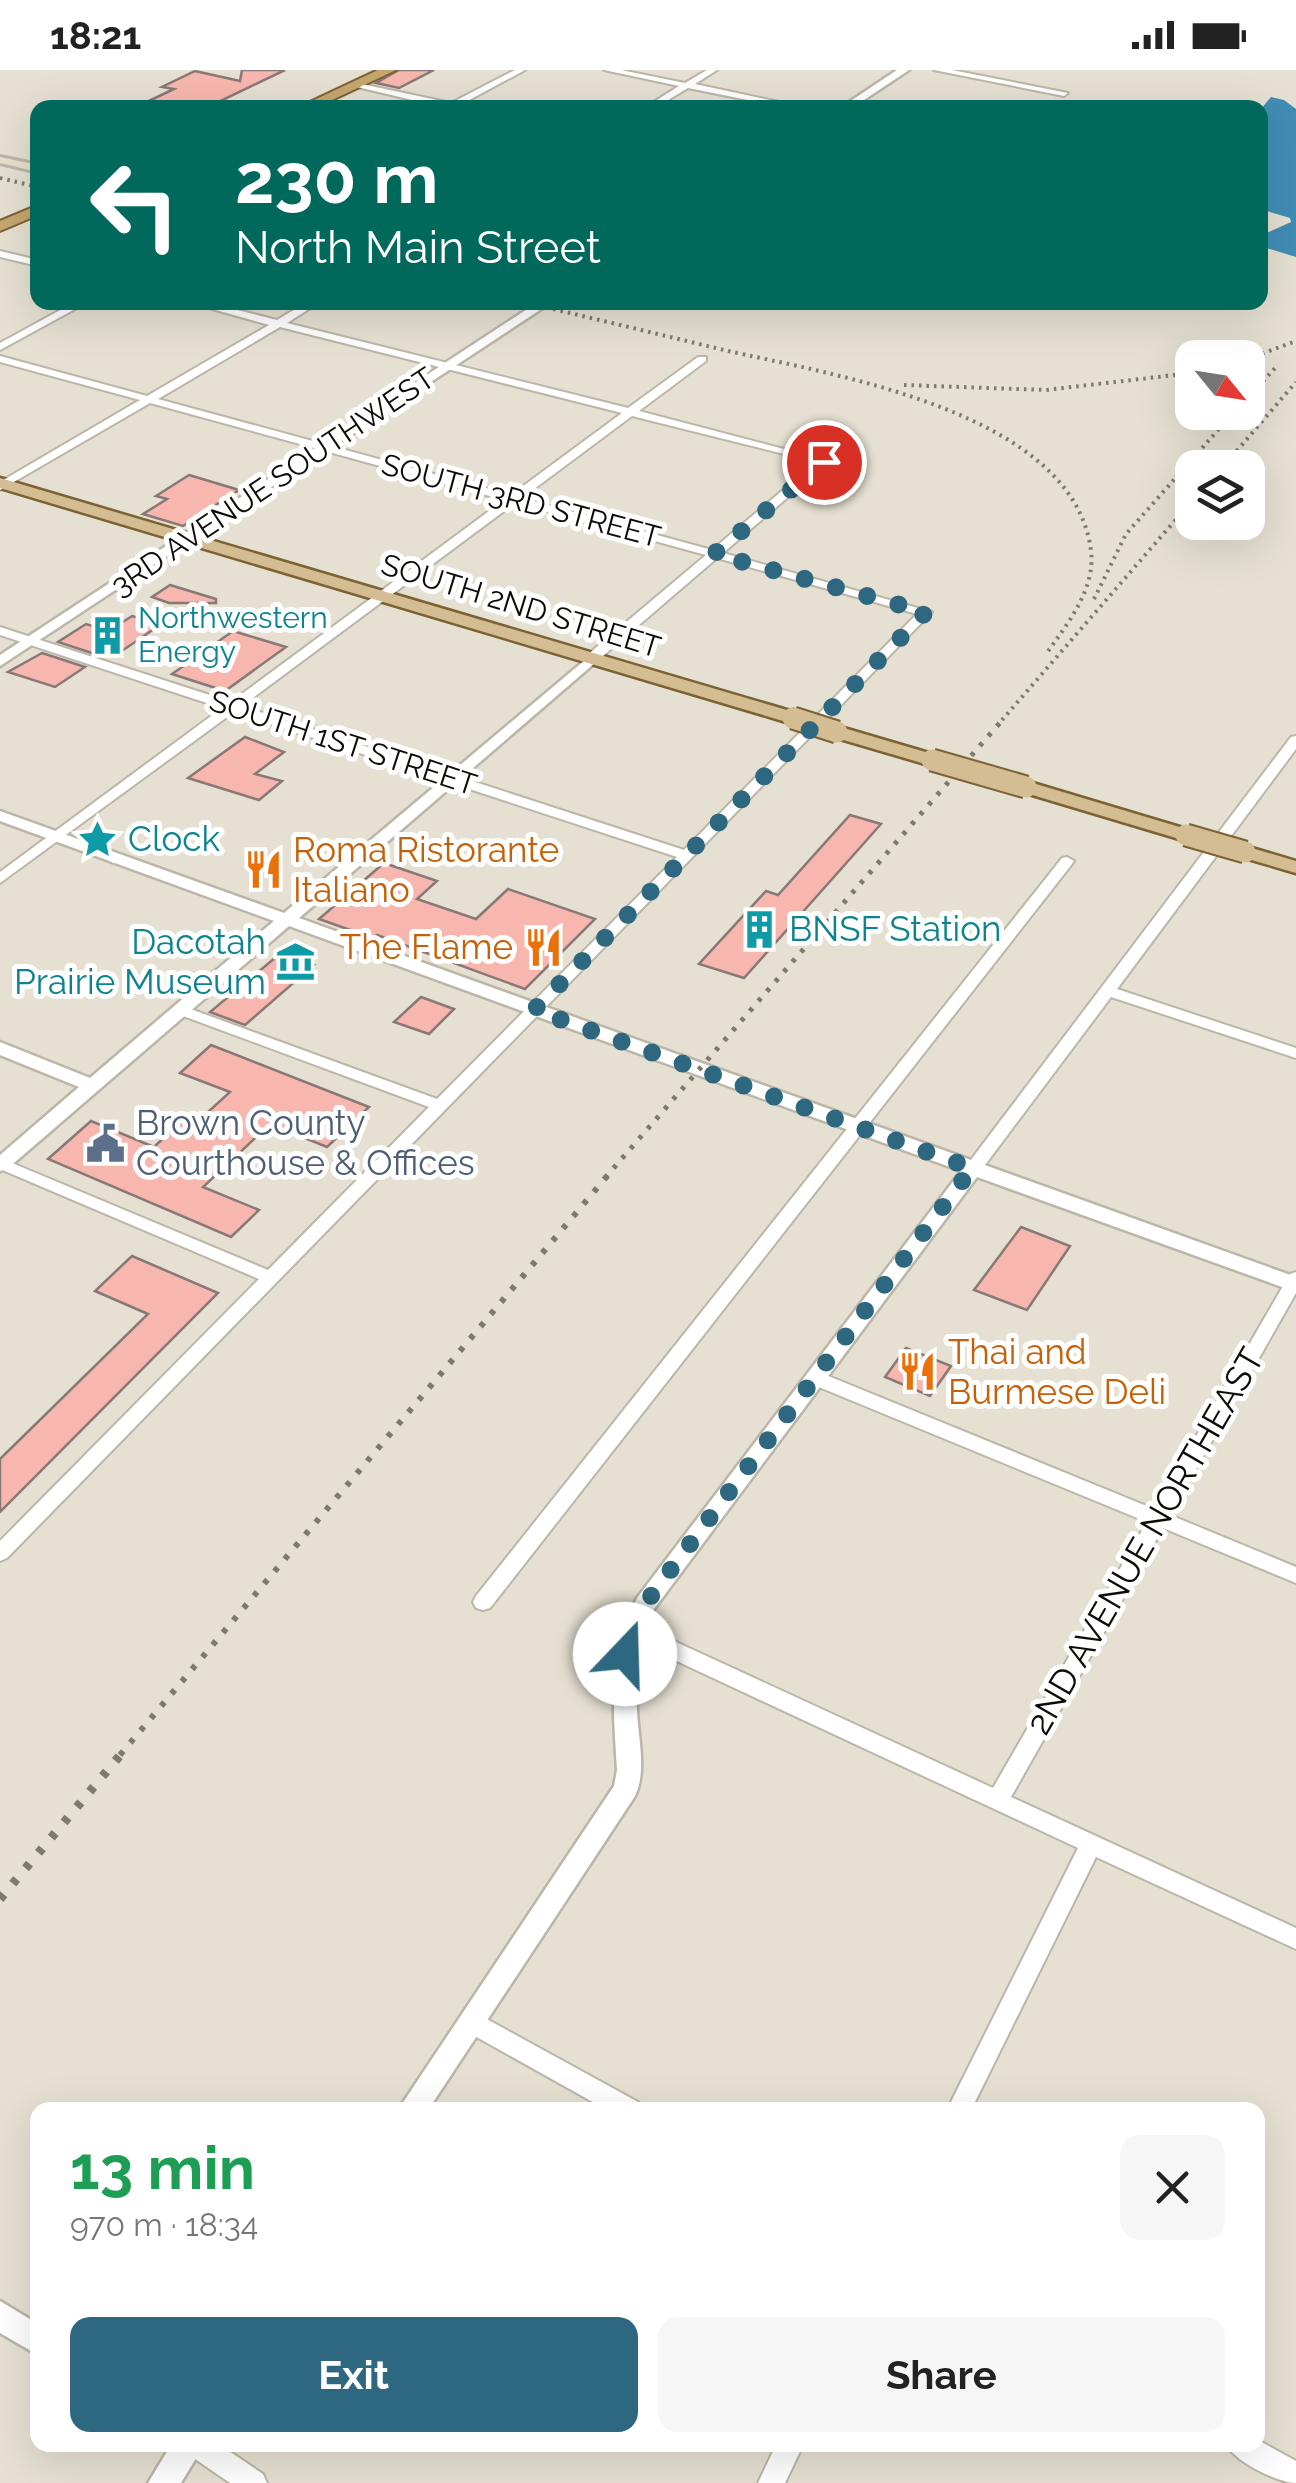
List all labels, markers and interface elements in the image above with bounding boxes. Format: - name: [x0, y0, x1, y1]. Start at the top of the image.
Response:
- text: 18:21: [50, 13, 141, 58]
- text: 230 m: [235, 137, 439, 219]
- icon: left: [70, 140, 200, 270]
- text: North Main Street: [235, 221, 601, 274]
- north arrow: [1175, 340, 1265, 430]
- map controls: [1175, 340, 1265, 540]
- street label: 3RD AVENUE SOUTHWEST: [104, 360, 441, 603]
- pin: [782, 420, 867, 505]
- icon: arrive: [797, 435, 852, 490]
- street label: SOUTH 3RD STREET: [378, 446, 664, 555]
- button: layers: [1175, 450, 1265, 540]
- street label: SOUTH 2ND STREET: [377, 546, 665, 665]
- place label: Northwestern Energy: [138, 600, 328, 669]
- building icon: Northwestern Energy: [87, 614, 129, 656]
- street label: SOUTH 1ST STREET: [205, 683, 481, 802]
- place icon: Clock: [77, 818, 119, 860]
- place label: Clock: [128, 818, 221, 859]
- place label: Roma Ristorante Italiano: [293, 829, 559, 910]
- restaurant icon: Roma Ristorante Italiano: [242, 849, 284, 891]
- building icon: BNSF Station: [738, 908, 780, 950]
- place label: BNSF Station: [789, 908, 1001, 949]
- place label: Dacotah Prairie Museum: [14, 921, 266, 1002]
- place label: The Flame: [340, 926, 513, 967]
- restaurant icon: The Flame: [522, 926, 564, 968]
- museum icon: Dacotah Prairie Museum: [275, 941, 317, 983]
- place label: Brown County Courthouse & Offices: [136, 1102, 475, 1183]
- public building icon: Brown County Courthouse & Offices: [85, 1122, 127, 1164]
- place label: Thai and Burmese Deli: [948, 1331, 1166, 1412]
- street label: 2ND AVENUE NORTHEAST: [1017, 1341, 1272, 1741]
- restaurant icon: Thai and Burmese Deli: [897, 1351, 939, 1393]
- position arrow: [573, 1602, 677, 1706]
- text: 13 min: [70, 2133, 255, 2203]
- button: close: [1120, 2135, 1225, 2240]
- text: 970 m · 18:34: [70, 2206, 258, 2243]
- button: Exit: [70, 2317, 638, 2432]
- button: Share: [658, 2317, 1225, 2432]

